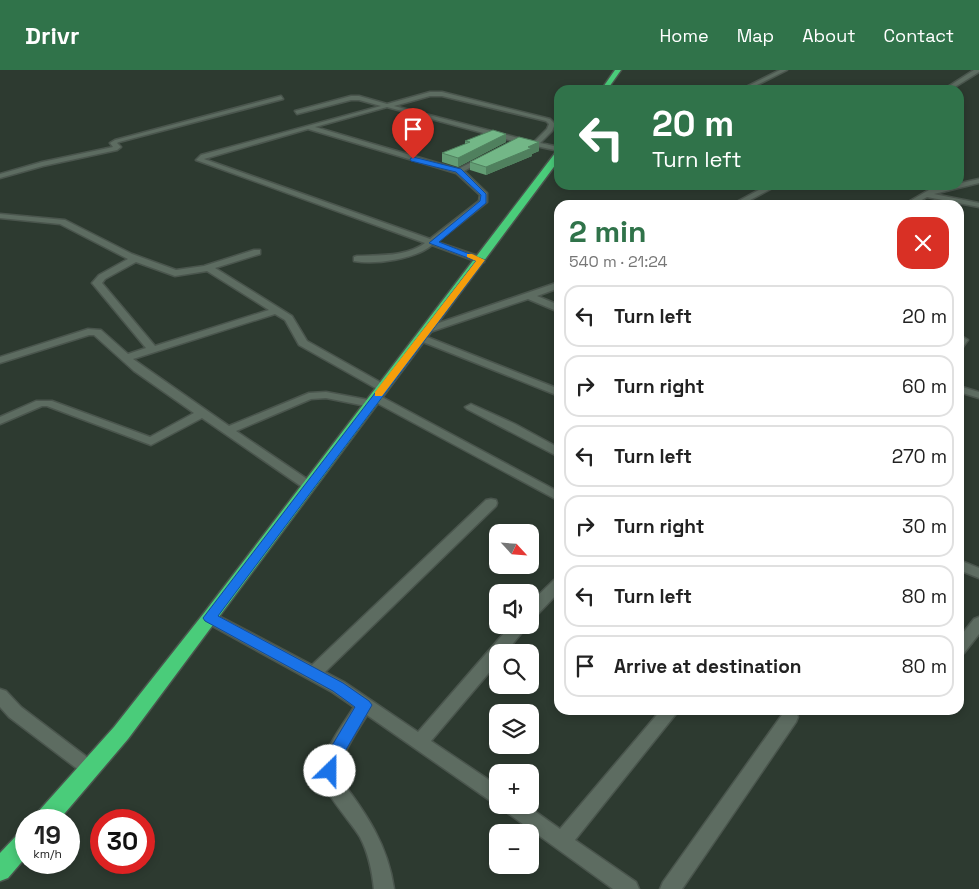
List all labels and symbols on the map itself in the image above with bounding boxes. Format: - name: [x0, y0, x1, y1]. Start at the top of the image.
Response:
- pin: [392, 108, 434, 159]
- north arrow: [489, 524, 539, 574]
- position arrow: [303, 744, 355, 796]
- speed limit sign: 30: [90, 809, 155, 874]

